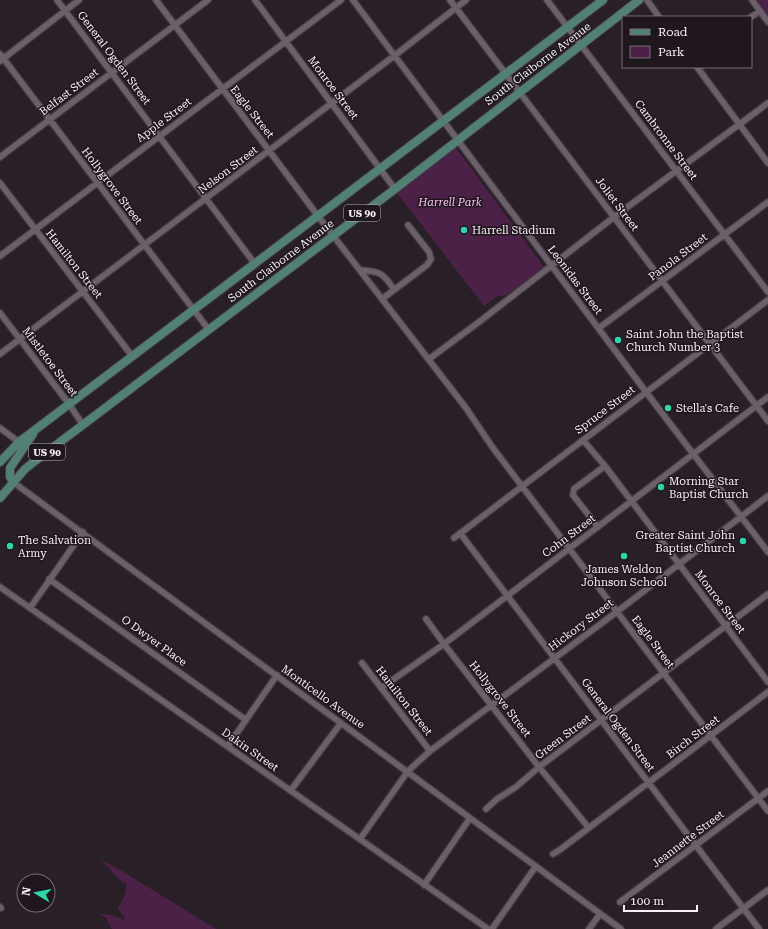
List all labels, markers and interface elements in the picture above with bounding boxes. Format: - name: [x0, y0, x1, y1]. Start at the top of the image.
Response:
- street label: General Ogden Street: [75, 9, 153, 107]
- legend: [622, 16, 752, 68]
- street label: South Claiborne Avenue: [483, 20, 593, 108]
- text: Road: [658, 25, 688, 39]
- text: Park: [658, 45, 685, 59]
- street label: Monroe Street: [305, 54, 361, 122]
- street label: Belfast Street: [37, 66, 101, 118]
- street label: Eagle Street: [227, 83, 277, 141]
- street label: Apple Street: [134, 95, 194, 145]
- street label: Cambronne Street: [632, 98, 700, 182]
- street label: Nelson Street: [196, 143, 260, 197]
- street label: Hollygrove Street: [79, 145, 145, 227]
- street label: Joliet Street: [592, 174, 642, 234]
- park label: Harrell Park: [417, 196, 482, 209]
- road number: US 90: [344, 205, 380, 221]
- street label: South Claiborne Avenue: [226, 217, 336, 305]
- place label: Harrell Stadium: [472, 224, 556, 237]
- marker: Harrell Stadium: [459, 225, 469, 235]
- street label: Hamilton Street: [43, 227, 105, 301]
- street label: Panola Street: [646, 231, 710, 283]
- street label: Leonidas Street: [545, 243, 605, 317]
- street label: Mistletoe Street: [20, 325, 80, 399]
- place label: Saint John the Baptist Church Number 3: [626, 328, 744, 354]
- marker: Saint John the Baptist Church Number 3: [613, 335, 623, 345]
- street label: Spruce Street: [572, 383, 638, 437]
- place label: Stella's Cafe: [676, 402, 739, 415]
- marker: Stella's Cafe: [663, 403, 673, 413]
- road number: US 90: [29, 444, 65, 460]
- place label: Morning Star Baptist Church: [669, 475, 749, 501]
- marker: Morning Star Baptist Church: [656, 482, 666, 492]
- street label: Cohn Street: [540, 512, 598, 560]
- place label: Greater Saint John Baptist Church: [635, 529, 735, 555]
- place label: The Salvation Army: [18, 534, 91, 560]
- marker: Greater Saint John Baptist Church: [738, 536, 748, 546]
- marker: The Salvation Army: [5, 541, 15, 551]
- marker: James Weldon Johnson School: [619, 551, 629, 561]
- place label: James Weldon Johnson School: [581, 563, 668, 589]
- street label: Monroe Street: [692, 568, 748, 636]
- street label: Hickory Street: [546, 596, 616, 654]
- street label: O Dwyer Place: [119, 613, 189, 669]
- street label: Eagle Street: [629, 613, 677, 671]
- street label: Hollygrove Street: [466, 658, 534, 740]
- street label: Monticello Avenue: [279, 662, 367, 732]
- street label: Hamilton Street: [373, 664, 435, 738]
- street label: General Ogden Street: [579, 676, 657, 774]
- street label: Green Street: [532, 712, 594, 762]
- street label: Birch Street: [664, 713, 722, 761]
- street label: Dakin Street: [219, 726, 281, 774]
- street label: Jeannette Street: [649, 808, 727, 870]
- north arrow: [16, 873, 56, 913]
- text: N: [20, 886, 34, 897]
- scale bar: [624, 887, 697, 913]
- text: 100 m: [630, 894, 664, 908]

